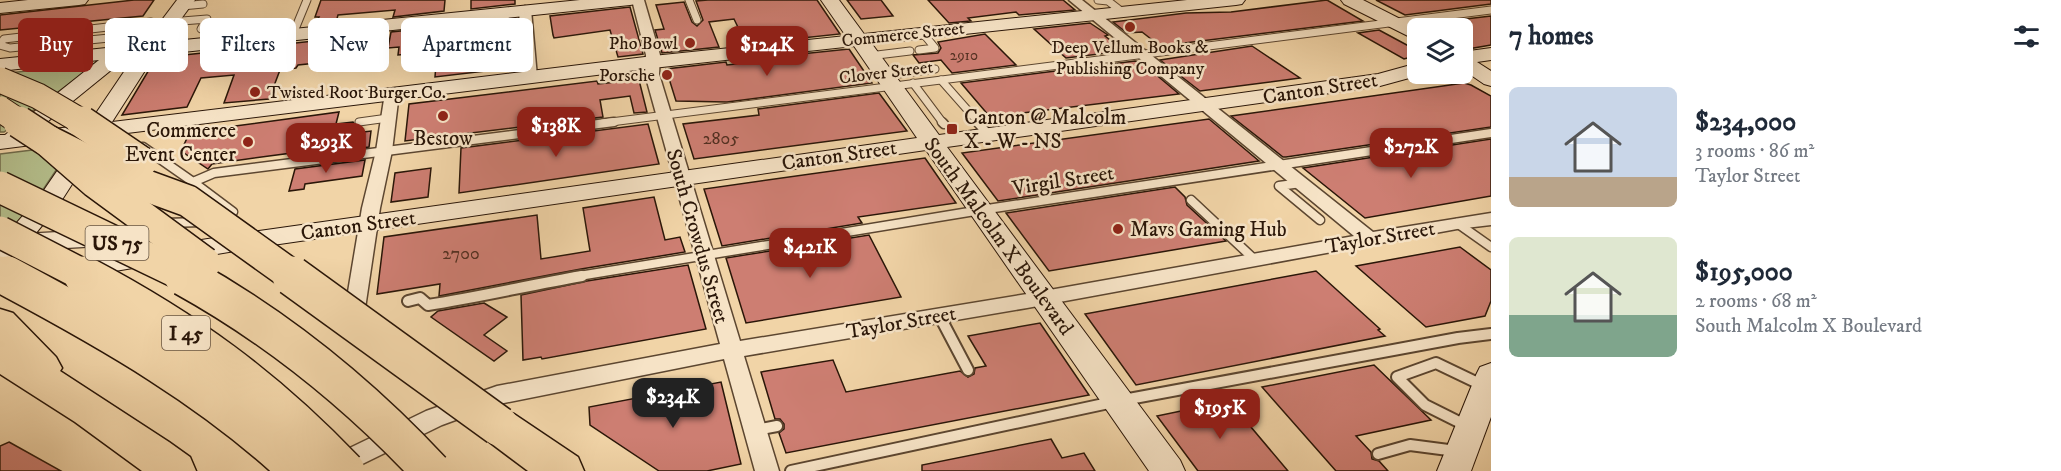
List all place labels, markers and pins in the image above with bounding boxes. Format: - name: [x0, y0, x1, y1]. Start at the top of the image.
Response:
- marker: Deep Vellum Books & Publishing Company: [1123, 20, 1137, 34]
- pin: $124K: [725, 26, 809, 77]
- place label: Pho Bowl: [609, 33, 679, 55]
- marker: Pho Bowl: [683, 36, 697, 50]
- place label: Deep Vellum Books & Publishing Company: [1051, 37, 1209, 80]
- place label: Porsche: [599, 65, 655, 87]
- marker: Porsche: [660, 68, 674, 82]
- place label: Twisted Root Burger Co.: [267, 82, 446, 104]
- marker: Twisted Root Burger Co.: [248, 85, 262, 99]
- place label: Canton @ Malcolm X - W - NS: [964, 105, 1126, 155]
- pin: $138K: [514, 107, 598, 158]
- marker: Bestow: [436, 109, 450, 123]
- place label: Commerce Event Center: [125, 118, 236, 168]
- marker: Canton @ Malcolm X - W - NS: [945, 122, 959, 136]
- pin: $293K: [284, 123, 368, 174]
- place label: Bestow: [413, 126, 473, 152]
- pin: $272K: [1369, 128, 1453, 179]
- marker: Commerce Event Center: [241, 135, 255, 149]
- place label: Mavs Gaming Hub: [1130, 217, 1287, 243]
- marker: Mavs Gaming Hub: [1111, 222, 1125, 236]
- pin: $421K: [768, 228, 852, 279]
- pin: $234K: [631, 378, 715, 429]
- pin: $195K: [1178, 389, 1262, 440]

